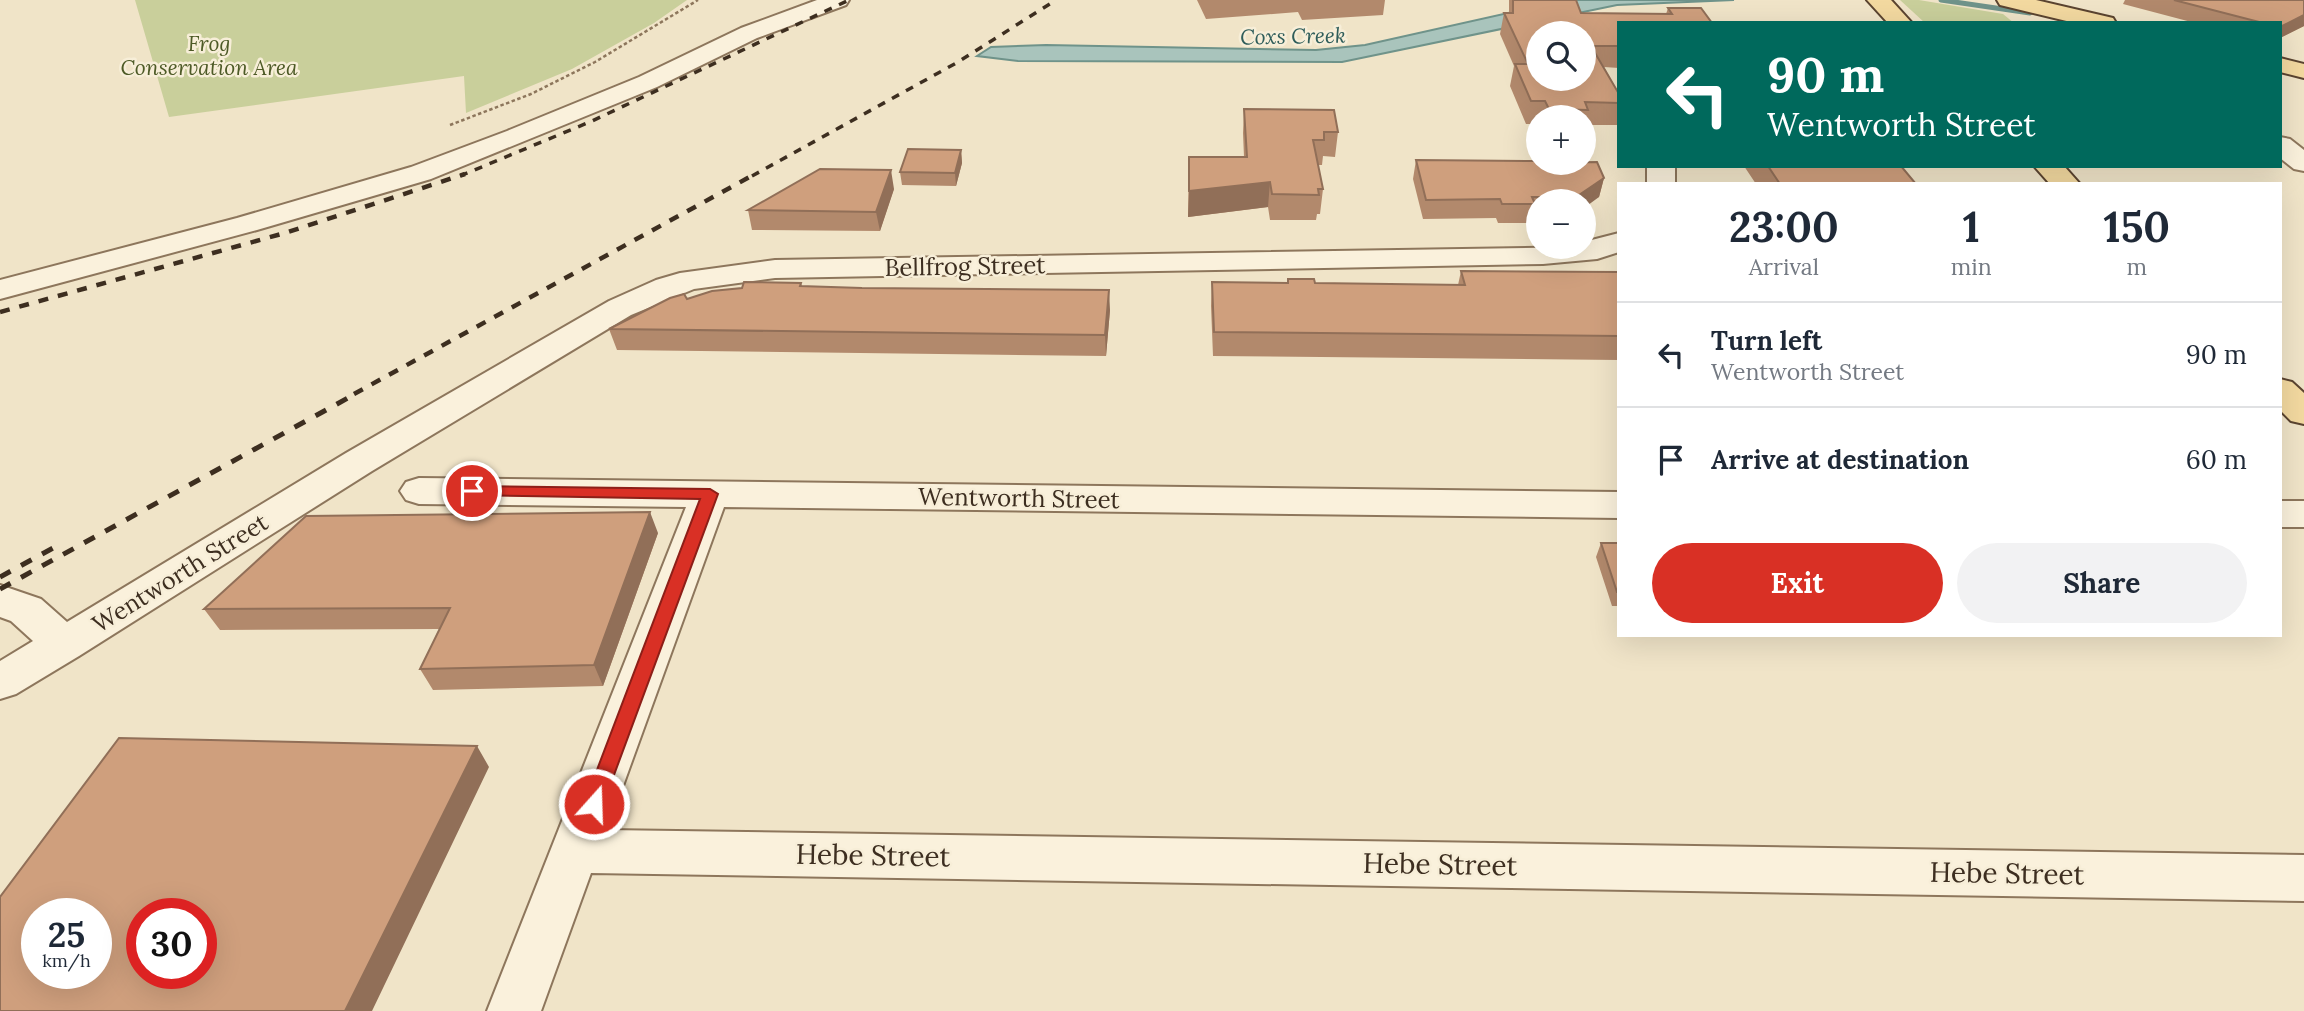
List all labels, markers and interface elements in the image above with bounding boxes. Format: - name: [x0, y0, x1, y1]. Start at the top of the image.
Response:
- map controls: [1526, 21, 1596, 259]
- button: search: [1526, 21, 1596, 91]
- water label: Coxs Creek: [1240, 22, 1346, 50]
- park label: Frog Conservation Area: [120, 30, 298, 81]
- text: 90 m: [1767, 43, 1884, 105]
- icon: left: [1652, 49, 1743, 140]
- text: Wentworth Street: [1767, 104, 2036, 145]
- button: +: [1526, 105, 1596, 175]
- button: −: [1526, 189, 1596, 259]
- text: 23:00: [1729, 200, 1839, 254]
- text: 1: [1963, 200, 1980, 254]
- text: 150: [2104, 200, 2170, 254]
- street label: Bellfrog Street: [884, 249, 1046, 283]
- text: Arrival: [1749, 252, 1819, 281]
- text: min: [1951, 252, 1992, 281]
- text: m: [2127, 252, 2147, 281]
- text: Turn left: [1711, 324, 1822, 357]
- icon: left: [1652, 336, 1690, 374]
- text: 90 m: [2186, 338, 2247, 371]
- text: Wentworth Street: [1711, 357, 1904, 386]
- icon: arrive: [1652, 441, 1690, 479]
- text: Arrive at destination: [1711, 443, 1969, 476]
- text: 60 m: [2186, 443, 2247, 476]
- pin: [442, 461, 502, 521]
- icon: arrive: [453, 472, 491, 510]
- street label: Wentworth Street: [918, 481, 1121, 515]
- street label: Wentworth Street: [86, 506, 274, 640]
- button: Exit: [1652, 543, 1943, 623]
- button: Share: [1957, 543, 2247, 623]
- position arrow: [557, 767, 631, 841]
- street label: Hebe Street: [795, 836, 951, 874]
- street label: Hebe Street: [1362, 845, 1518, 883]
- street label: Hebe Street: [1929, 854, 2085, 892]
- speed limit sign: 30: [126, 898, 217, 989]
- text: 25: [48, 912, 85, 957]
- text: km/h: [42, 949, 91, 972]

